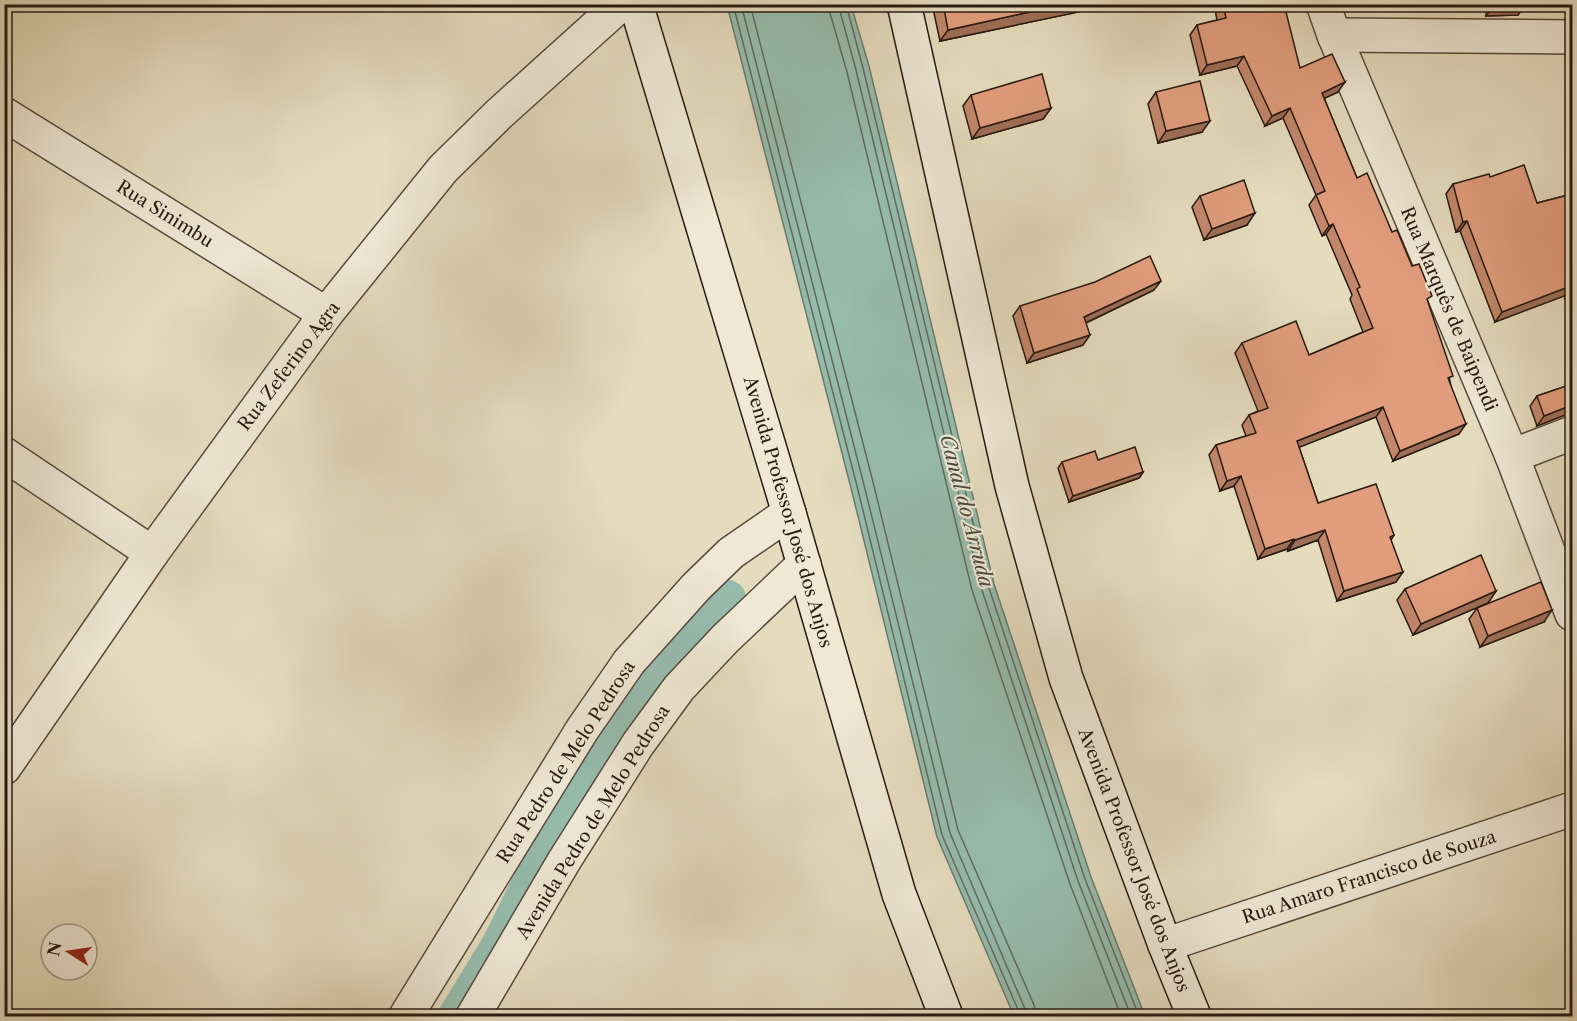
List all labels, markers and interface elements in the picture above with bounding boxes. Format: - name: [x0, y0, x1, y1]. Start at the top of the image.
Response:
- street label: Rua Sinimbu: [113, 176, 217, 252]
- street label: Rua Marquês de Baipendi: [1396, 203, 1502, 415]
- street label: Rua Zeferino Agra: [233, 297, 345, 435]
- street label: Avenida Professor José dos Anjos: [738, 373, 837, 650]
- water label: Canal do Arruda: [935, 432, 999, 590]
- street label: Rua Pedro de Melo Pedrosa: [492, 656, 640, 867]
- street label: Avenida Pedro de Melo Pedrosa: [511, 700, 675, 944]
- street label: Avenida Professor José dos Anjos: [1073, 724, 1195, 995]
- street label: Rua Amaro Francisco de Souza: [1239, 825, 1499, 929]
- north arrow: [39, 922, 99, 982]
- text: N: [43, 940, 66, 958]

